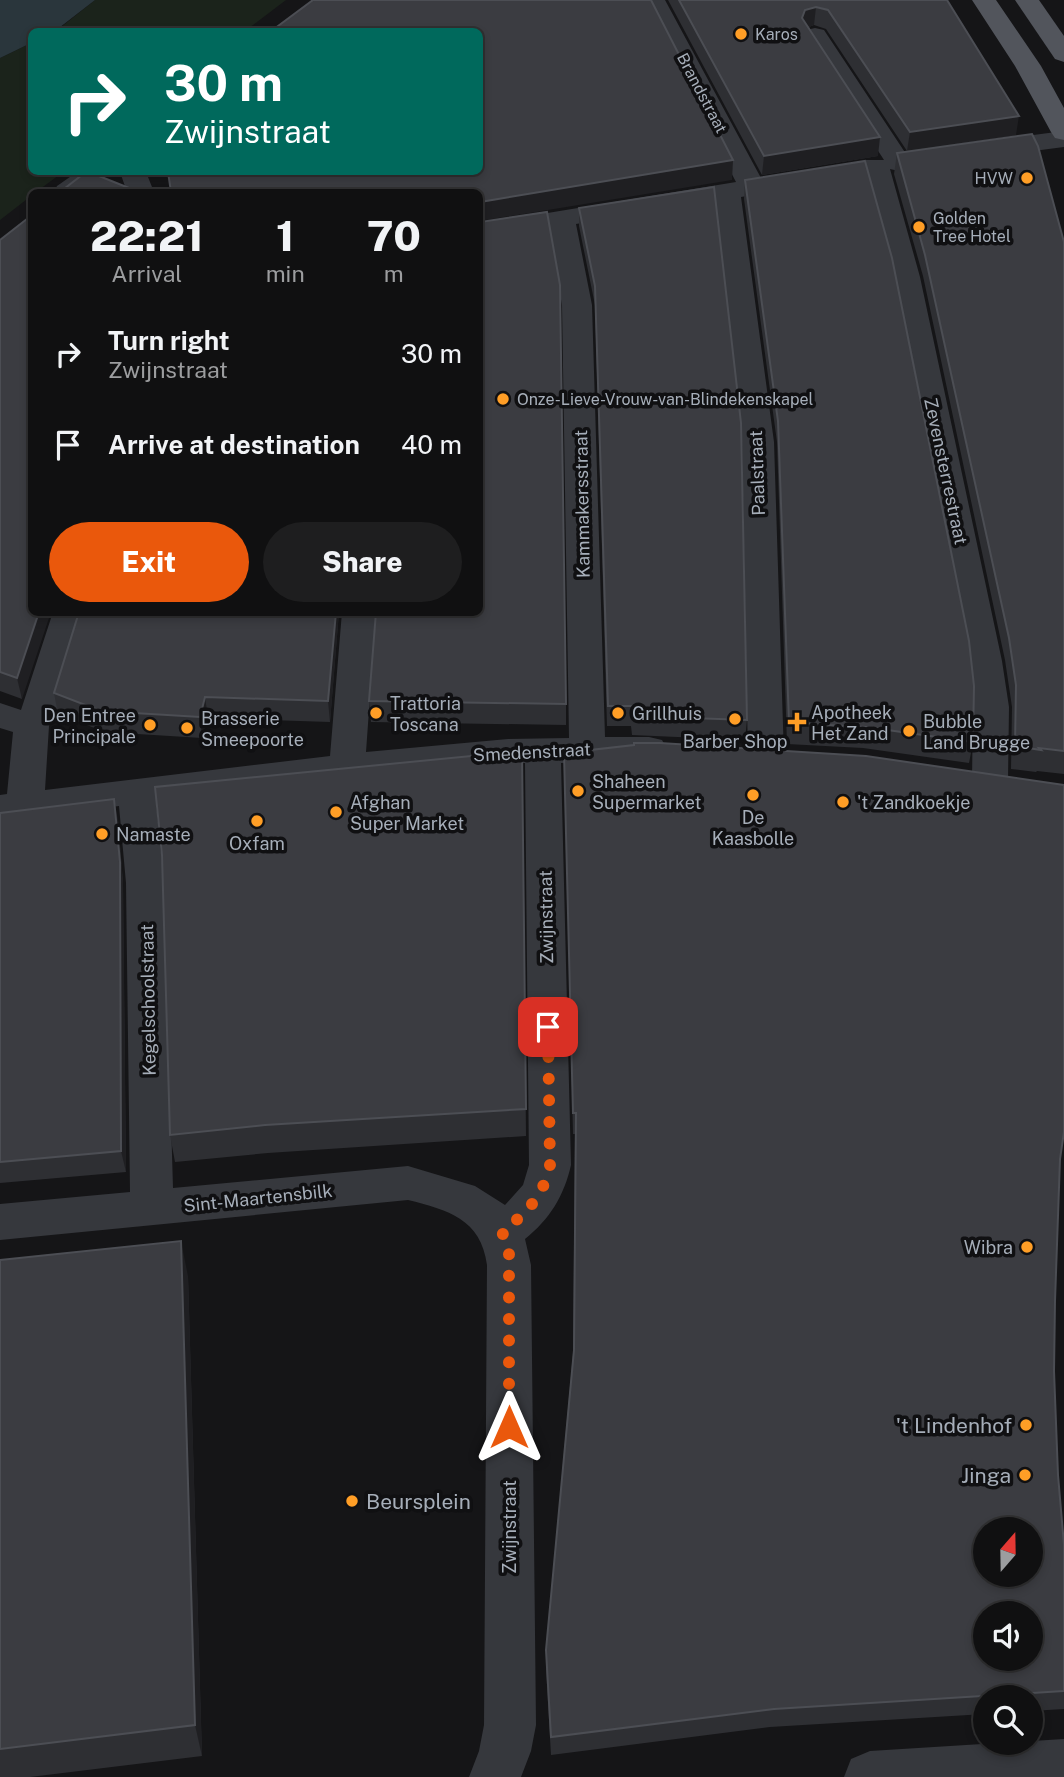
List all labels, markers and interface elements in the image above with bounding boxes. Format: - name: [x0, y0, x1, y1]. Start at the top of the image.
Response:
- place label: Karos: [755, 25, 798, 44]
- marker: Karos: [733, 26, 749, 42]
- street label: Brandstraat: [673, 50, 731, 136]
- text: 30 m: [164, 54, 283, 112]
- icon: right: [49, 56, 140, 147]
- text: Zwijnstraat: [164, 113, 331, 150]
- place label: HVW: [975, 169, 1013, 188]
- marker: HVW: [1019, 170, 1035, 186]
- place label: Golden Tree Hotel: [933, 209, 1011, 246]
- text: 22:21: [90, 211, 204, 260]
- text: 1: [276, 211, 294, 260]
- text: 70: [367, 211, 421, 260]
- marker: Golden Tree Hotel: [911, 219, 927, 235]
- text: Arrival: [111, 260, 182, 287]
- text: min: [266, 260, 305, 287]
- text: m: [384, 260, 404, 287]
- text: Turn right: [108, 325, 230, 356]
- icon: right: [49, 335, 87, 373]
- text: 30 m: [401, 338, 462, 369]
- text: Zwijnstraat: [108, 356, 228, 383]
- place label: Onze-Lieve-Vrouw-van-Blindekenskapel: [517, 390, 814, 409]
- marker: Onze-Lieve-Vrouw-van-Blindekenskapel: [495, 391, 511, 407]
- street label: Zevensterrestraat: [920, 396, 972, 546]
- icon: arrive: [49, 426, 87, 464]
- text: Arrive at destination: [108, 429, 360, 460]
- text: 40 m: [401, 429, 462, 460]
- street label: Kammakersstraat: [570, 430, 594, 578]
- street label: Paalstraat: [745, 430, 769, 516]
- button: Exit: [49, 522, 249, 602]
- button: Share: [263, 522, 462, 602]
- place label: Trattoria Toscana: [390, 693, 461, 735]
- place label: Apotheek Het Zand: [811, 702, 892, 744]
- place label: Grillhuis: [632, 703, 702, 724]
- place label: Den Entree Principale: [43, 705, 136, 747]
- marker: Trattoria Toscana: [368, 705, 384, 721]
- marker: Grillhuis: [610, 705, 626, 721]
- place label: Brasserie Smeepoorte: [201, 708, 304, 750]
- marker: Barber Shop: [727, 711, 743, 727]
- place label: Bubble Land Brugge: [923, 711, 1030, 753]
- marker: Apotheek Het Zand: [789, 714, 805, 730]
- marker: Den Entree Principale: [142, 717, 158, 733]
- marker: Brasserie Smeepoorte: [179, 720, 195, 736]
- marker: Bubble Land Brugge: [901, 723, 917, 739]
- place label: Barber Shop: [683, 731, 787, 752]
- street label: Smedenstraat: [472, 738, 592, 766]
- place label: Shaheen Supermarket: [592, 771, 702, 813]
- marker: Shaheen Supermarket: [570, 783, 586, 799]
- marker: De Kaasbolle: [745, 787, 761, 803]
- place label: Afghan Super Market: [350, 792, 464, 834]
- place label: 't Zandkoekje: [857, 792, 970, 813]
- marker: 't Zandkoekje: [835, 794, 851, 810]
- marker: Afghan Super Market: [328, 804, 344, 820]
- place label: De Kaasbolle: [712, 807, 794, 849]
- marker: Oxfam: [249, 813, 265, 829]
- place label: Namaste: [116, 824, 191, 845]
- marker: Namaste: [94, 826, 110, 842]
- place label: Oxfam: [229, 833, 285, 854]
- street label: Zwijnstraat: [535, 870, 557, 964]
- street label: Kegelschoolstraat: [136, 924, 160, 1076]
- pin: [518, 997, 578, 1057]
- icon: arrive: [529, 1008, 567, 1046]
- street label: Sint-Maartensbilk: [182, 1180, 334, 1216]
- place label: Wibra: [964, 1237, 1013, 1258]
- marker: Wibra: [1019, 1239, 1035, 1255]
- position arrow: [472, 1390, 546, 1464]
- place label: 't Lindenhof: [896, 1413, 1012, 1438]
- marker: 't Lindenhof: [1018, 1417, 1034, 1433]
- place label: Jinga: [961, 1463, 1011, 1488]
- marker: Jinga: [1017, 1467, 1033, 1483]
- street label: Zwijnstraat: [499, 1480, 520, 1574]
- place label: Beursplein: [366, 1489, 471, 1514]
- marker: Beursplein: [344, 1493, 360, 1509]
- north arrow: [973, 1517, 1043, 1587]
- map controls: [973, 1517, 1043, 1755]
- button: sound: [973, 1601, 1043, 1671]
- button: search: [973, 1685, 1043, 1755]

